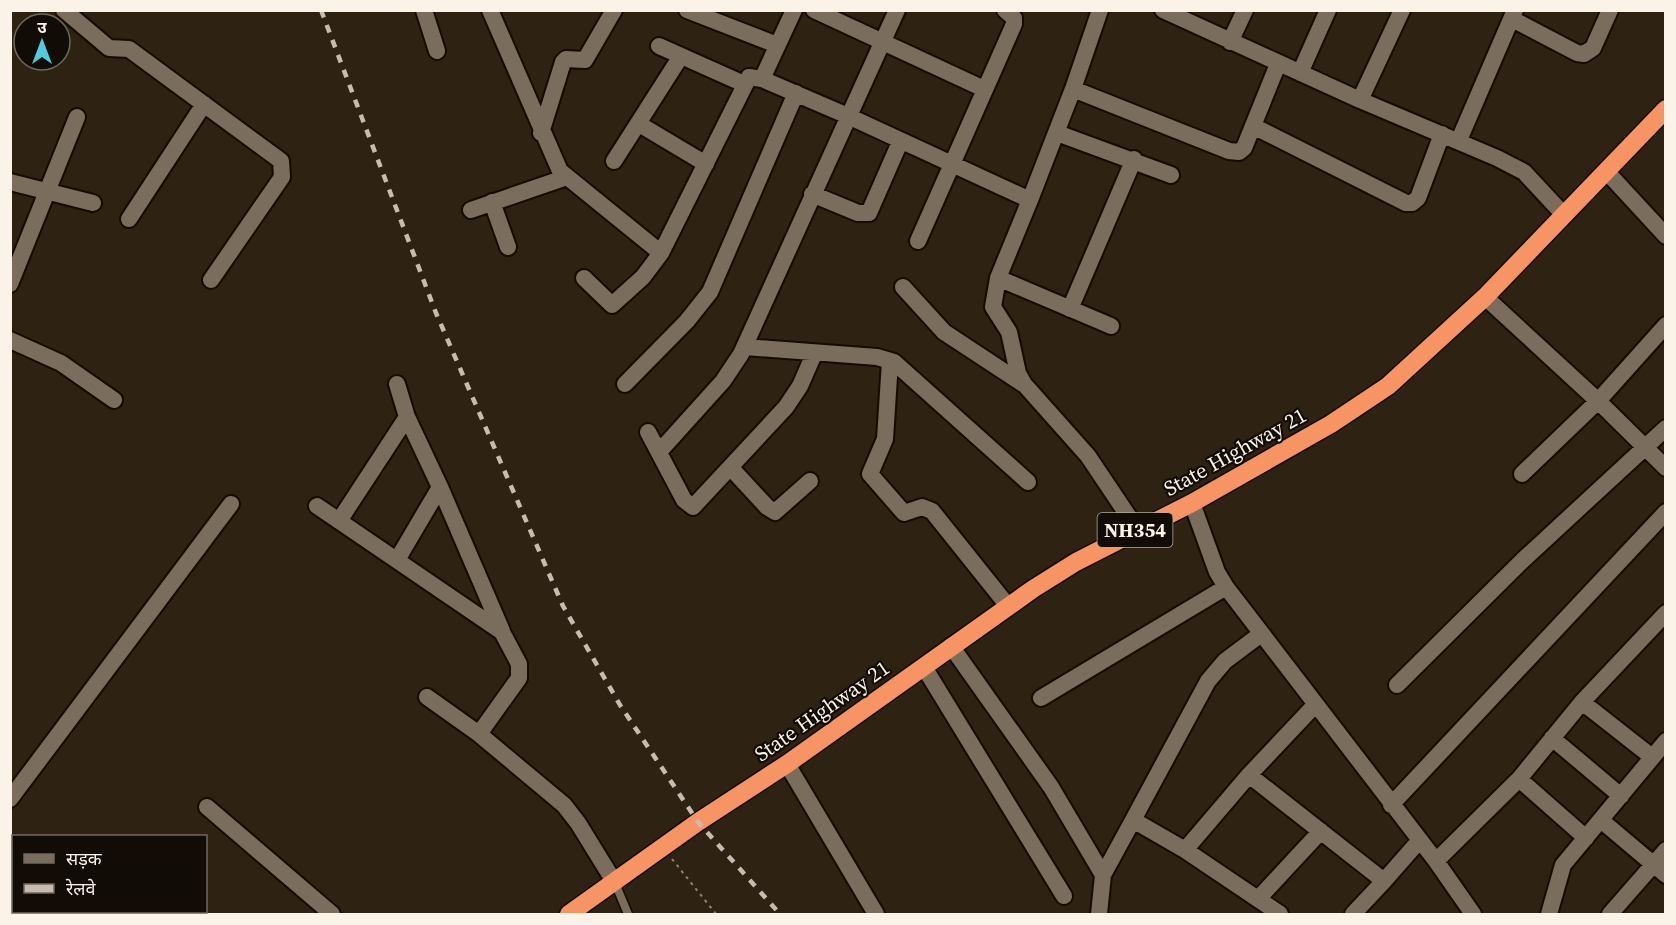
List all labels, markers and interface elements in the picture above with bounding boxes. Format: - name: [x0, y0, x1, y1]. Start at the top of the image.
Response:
- north arrow: [12, 12, 72, 72]
- text: उ: [37, 16, 47, 38]
- street label: State Highway 21: [1158, 400, 1311, 503]
- road number: NH354: [1098, 513, 1172, 547]
- street label: State Highway 21: [748, 653, 895, 768]
- legend: [12, 835, 207, 913]
- text: सड़क: [66, 846, 103, 871]
- text: रेलवे: [65, 876, 97, 901]

